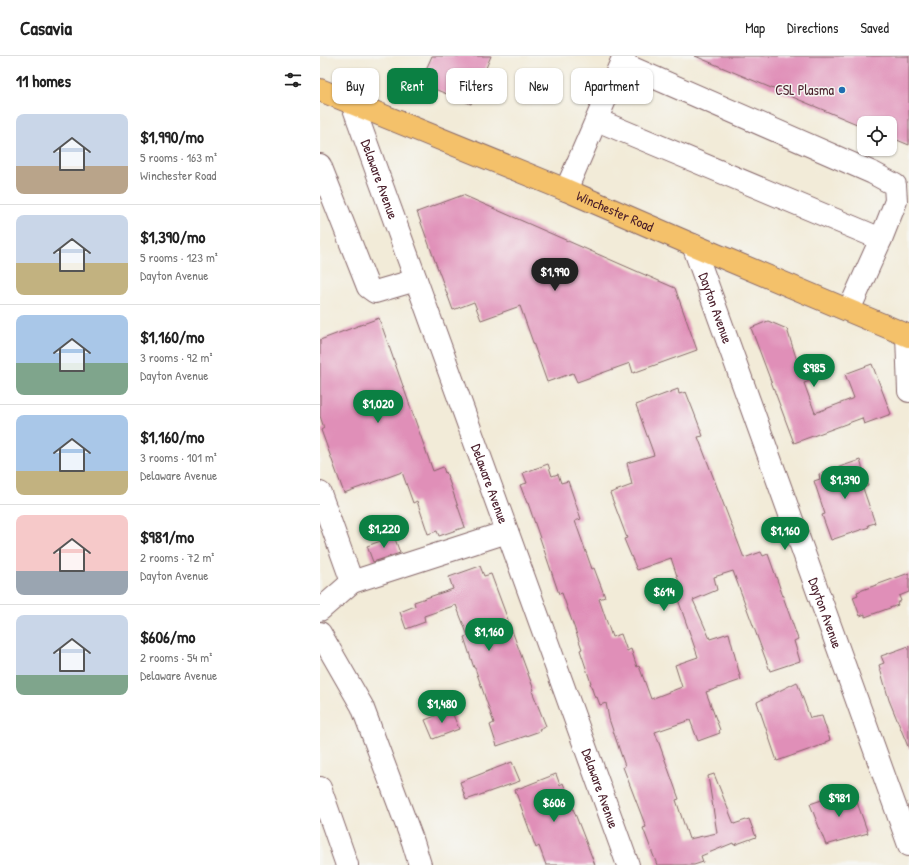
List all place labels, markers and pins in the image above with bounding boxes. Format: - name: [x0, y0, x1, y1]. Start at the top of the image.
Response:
- place label: CSL Plasma: [775, 80, 835, 99]
- marker: CSL Plasma: [837, 85, 847, 95]
- pin: $1,990: [522, 258, 588, 292]
- pin: $985: [790, 354, 838, 388]
- pin: $1,020: [345, 390, 411, 424]
- pin: $1,390: [812, 466, 878, 500]
- pin: $1,220: [351, 515, 417, 549]
- pin: $1,160: [752, 517, 818, 551]
- pin: $614: [640, 578, 688, 612]
- pin: $1,160: [456, 618, 522, 652]
- pin: $1,480: [409, 690, 475, 724]
- pin: $981: [815, 784, 863, 818]
- pin: $606: [530, 789, 578, 823]

